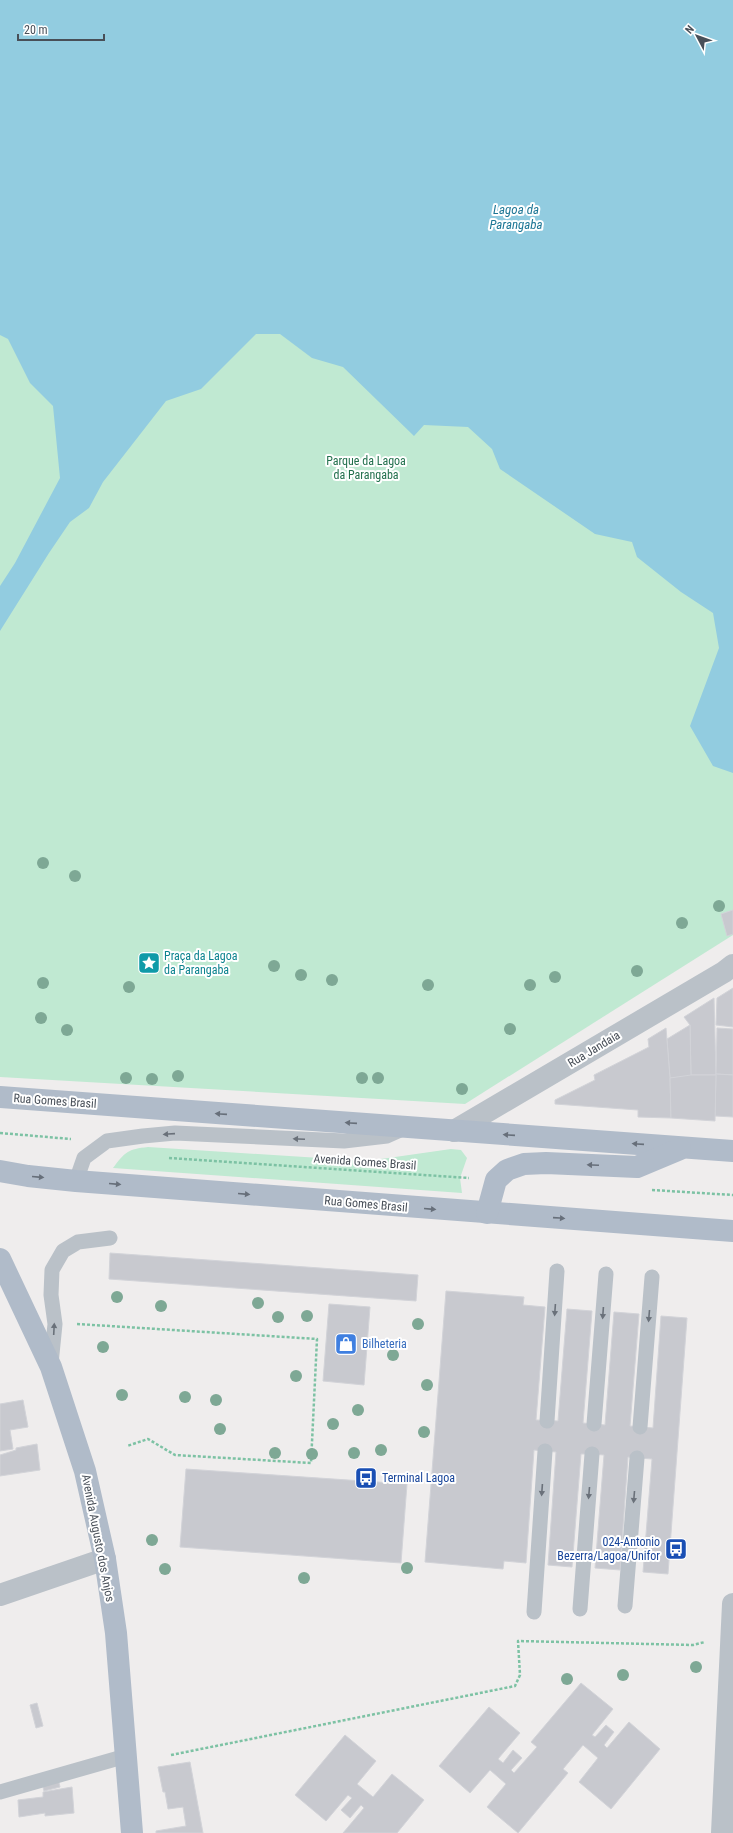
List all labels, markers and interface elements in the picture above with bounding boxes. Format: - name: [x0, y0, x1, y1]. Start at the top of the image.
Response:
- scale bar: [18, 16, 104, 42]
- north arrow: [677, 16, 717, 56]
- text: 20 m: [24, 23, 48, 37]
- text: N: [683, 23, 697, 37]
- water label: Lagoa da Parangaba: [489, 202, 543, 232]
- park label: Parque da Lagoa da Parangaba: [326, 454, 406, 482]
- place label: Praça da Lagoa da Parangaba: [164, 949, 238, 977]
- place icon: Praça da Lagoa da Parangaba: [136, 950, 162, 976]
- street label: Rua Jandaia: [565, 1028, 623, 1070]
- street label: Rua Gomes Brasil: [13, 1091, 97, 1111]
- one-way arrow: [215, 1110, 227, 1117]
- one-way arrow: [345, 1120, 357, 1127]
- one-way arrow: [163, 1130, 175, 1137]
- one-way arrow: [503, 1131, 515, 1138]
- one-way arrow: [293, 1135, 305, 1142]
- one-way arrow: [632, 1140, 644, 1147]
- street label: Avenida Gomes Brasil: [313, 1151, 417, 1173]
- one-way arrow: [586, 1162, 599, 1168]
- one-way arrow: [32, 1174, 44, 1181]
- one-way arrow: [109, 1180, 121, 1187]
- one-way arrow: [238, 1190, 250, 1197]
- street label: Rua Gomes Brasil: [324, 1193, 408, 1215]
- one-way arrow: [424, 1205, 436, 1212]
- one-way arrow: [553, 1215, 565, 1222]
- one-way arrow: [551, 1304, 558, 1316]
- one-way arrow: [599, 1307, 606, 1319]
- one-way arrow: [645, 1310, 652, 1322]
- one-way arrow: [50, 1323, 57, 1335]
- shop icon: Bilheteria: [333, 1331, 359, 1357]
- place label: Bilheteria: [362, 1337, 407, 1351]
- bus stop icon: Terminal Lagoa: [353, 1465, 379, 1491]
- place label: Terminal Lagoa: [382, 1471, 455, 1485]
- street label: Avenida Augusto dos Anjos: [79, 1473, 117, 1603]
- one-way arrow: [539, 1484, 546, 1496]
- one-way arrow: [586, 1487, 593, 1499]
- one-way arrow: [631, 1491, 638, 1503]
- place label: 024-Antonio Bezerra/Lagoa/Unifor: [557, 1535, 660, 1563]
- bus stop icon: 024-Antonio Bezerra/Lagoa/Unifor: [663, 1536, 689, 1562]

